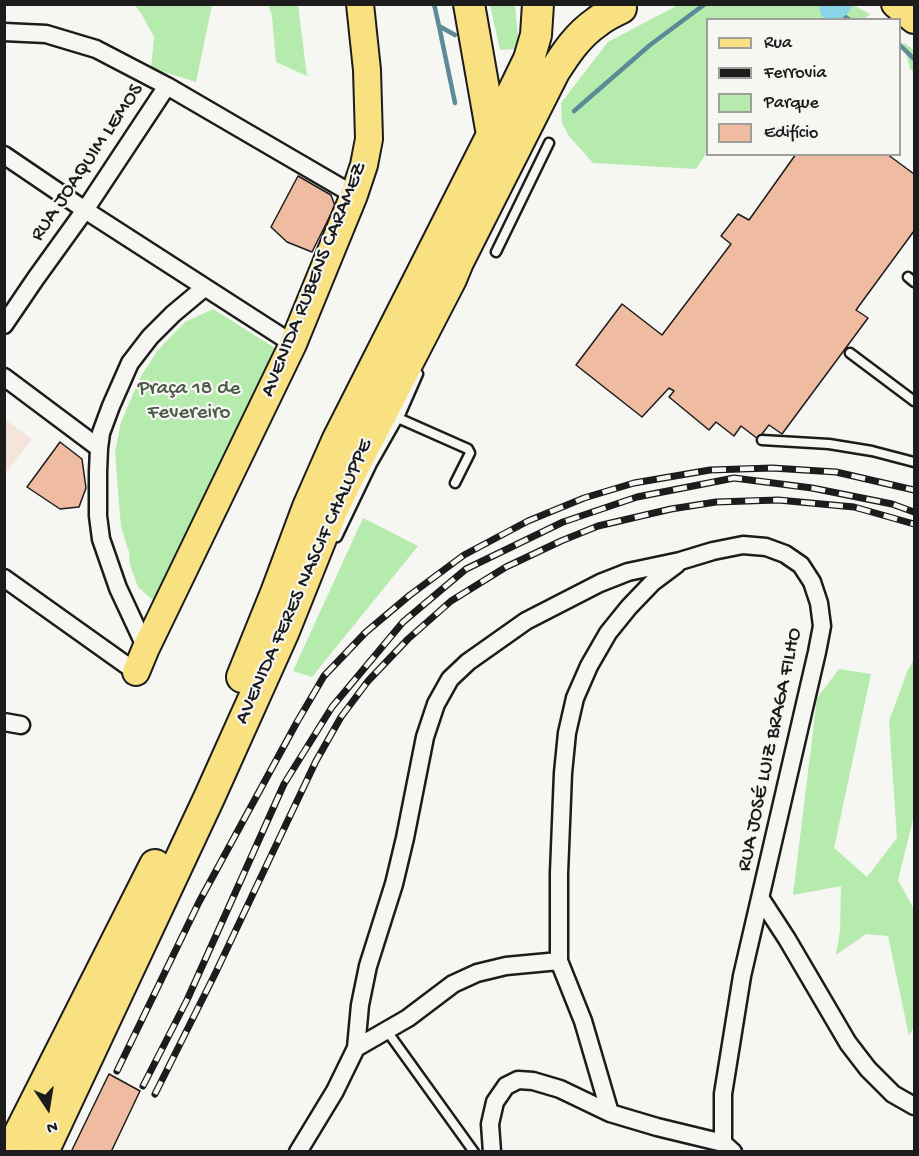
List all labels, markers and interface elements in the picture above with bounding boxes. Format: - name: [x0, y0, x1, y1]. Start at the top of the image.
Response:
- legend: [706, 18, 901, 156]
- text: Rua: [764, 33, 792, 54]
- text: Ferrovia: [764, 63, 826, 84]
- street label: RUA JOAQUIM LEMOS: [26, 79, 150, 247]
- text: Parque: [764, 93, 819, 114]
- text: Edifício: [764, 123, 818, 144]
- street label: AVENIDA RUBENS CARAMEZ: [256, 159, 374, 401]
- park label: Praça 18 de Fevereiro: [138, 377, 240, 427]
- street label: AVENIDA FERES NASCIF CHALUPPE: [231, 436, 379, 728]
- street label: RUA JOSÉ LUIZ BRAGA FILHO: [733, 626, 809, 874]
- north arrow: [18, 1078, 78, 1138]
- text: N: [45, 1116, 59, 1136]

